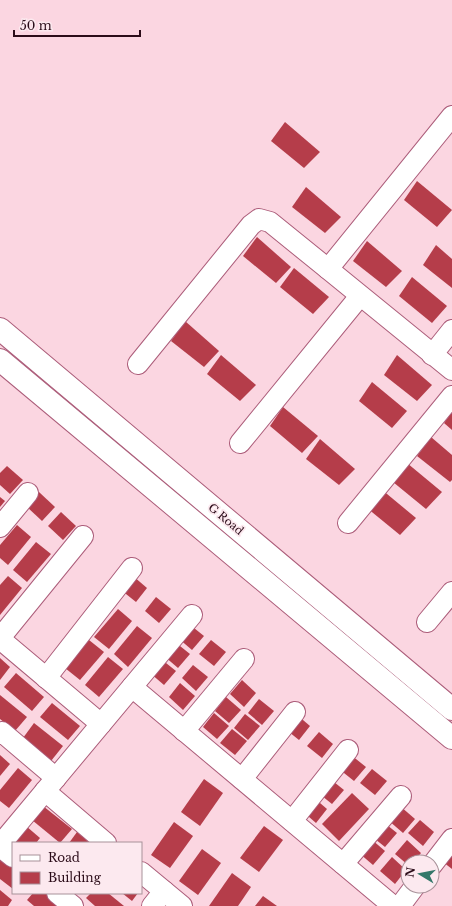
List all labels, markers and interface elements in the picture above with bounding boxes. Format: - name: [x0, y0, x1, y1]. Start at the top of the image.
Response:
- scale bar: [14, 12, 140, 38]
- text: 50 m: [20, 18, 52, 33]
- street label: G Road: [206, 500, 247, 538]
- legend: [12, 842, 142, 894]
- text: Road: [48, 850, 80, 865]
- north arrow: [400, 854, 440, 894]
- text: N: [402, 865, 418, 879]
- text: Building: [48, 870, 102, 885]

